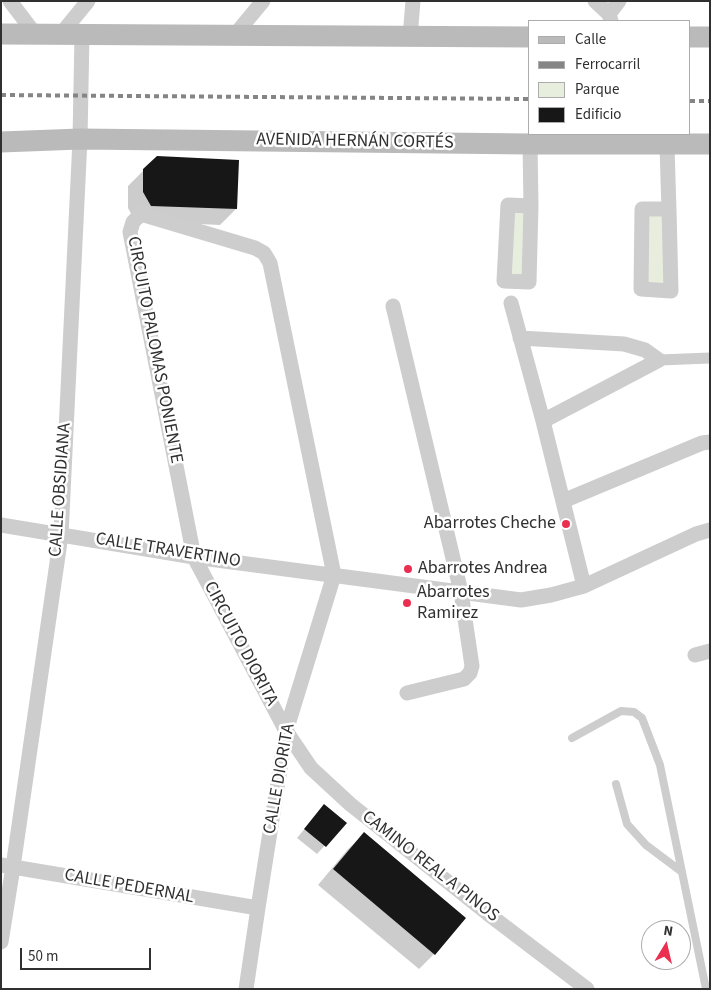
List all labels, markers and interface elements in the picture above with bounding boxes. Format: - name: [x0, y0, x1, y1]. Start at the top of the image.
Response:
- legend: [528, 20, 691, 135]
- text: Calle: [575, 29, 606, 50]
- text: Ferrocarril: [575, 54, 640, 75]
- text: Parque: [575, 79, 619, 100]
- text: Edificio: [575, 104, 622, 125]
- street label: AVENIDA HERNÁN CORTÉS: [256, 129, 454, 155]
- street label: CIRCUITO PALOMAS PONIENTE: [121, 235, 187, 465]
- street label: CALLE OBSIDIANA: [46, 422, 76, 558]
- place label: Abarrotes Cheche: [424, 513, 556, 535]
- marker: Abarrotes Cheche: [560, 518, 572, 530]
- street label: CALLE TRAVERTINO: [94, 529, 242, 573]
- place label: Abarrotes Andrea: [418, 558, 548, 580]
- marker: Abarrotes Andrea: [402, 563, 414, 575]
- street label: CIRCUITO DIORITA: [198, 578, 282, 710]
- place label: Abarrotes Ramirez: [417, 582, 490, 624]
- marker: Abarrotes Ramirez: [401, 597, 413, 609]
- street label: CALLE DIORITA: [260, 722, 300, 836]
- street label: CAMINO REAL A PINOS: [357, 807, 503, 927]
- street label: CALLE PEDERNAL: [62, 865, 196, 909]
- north arrow: [641, 920, 691, 970]
- text: N: [662, 921, 674, 942]
- scale bar: [22, 938, 154, 970]
- text: 50 m: [28, 946, 58, 967]

